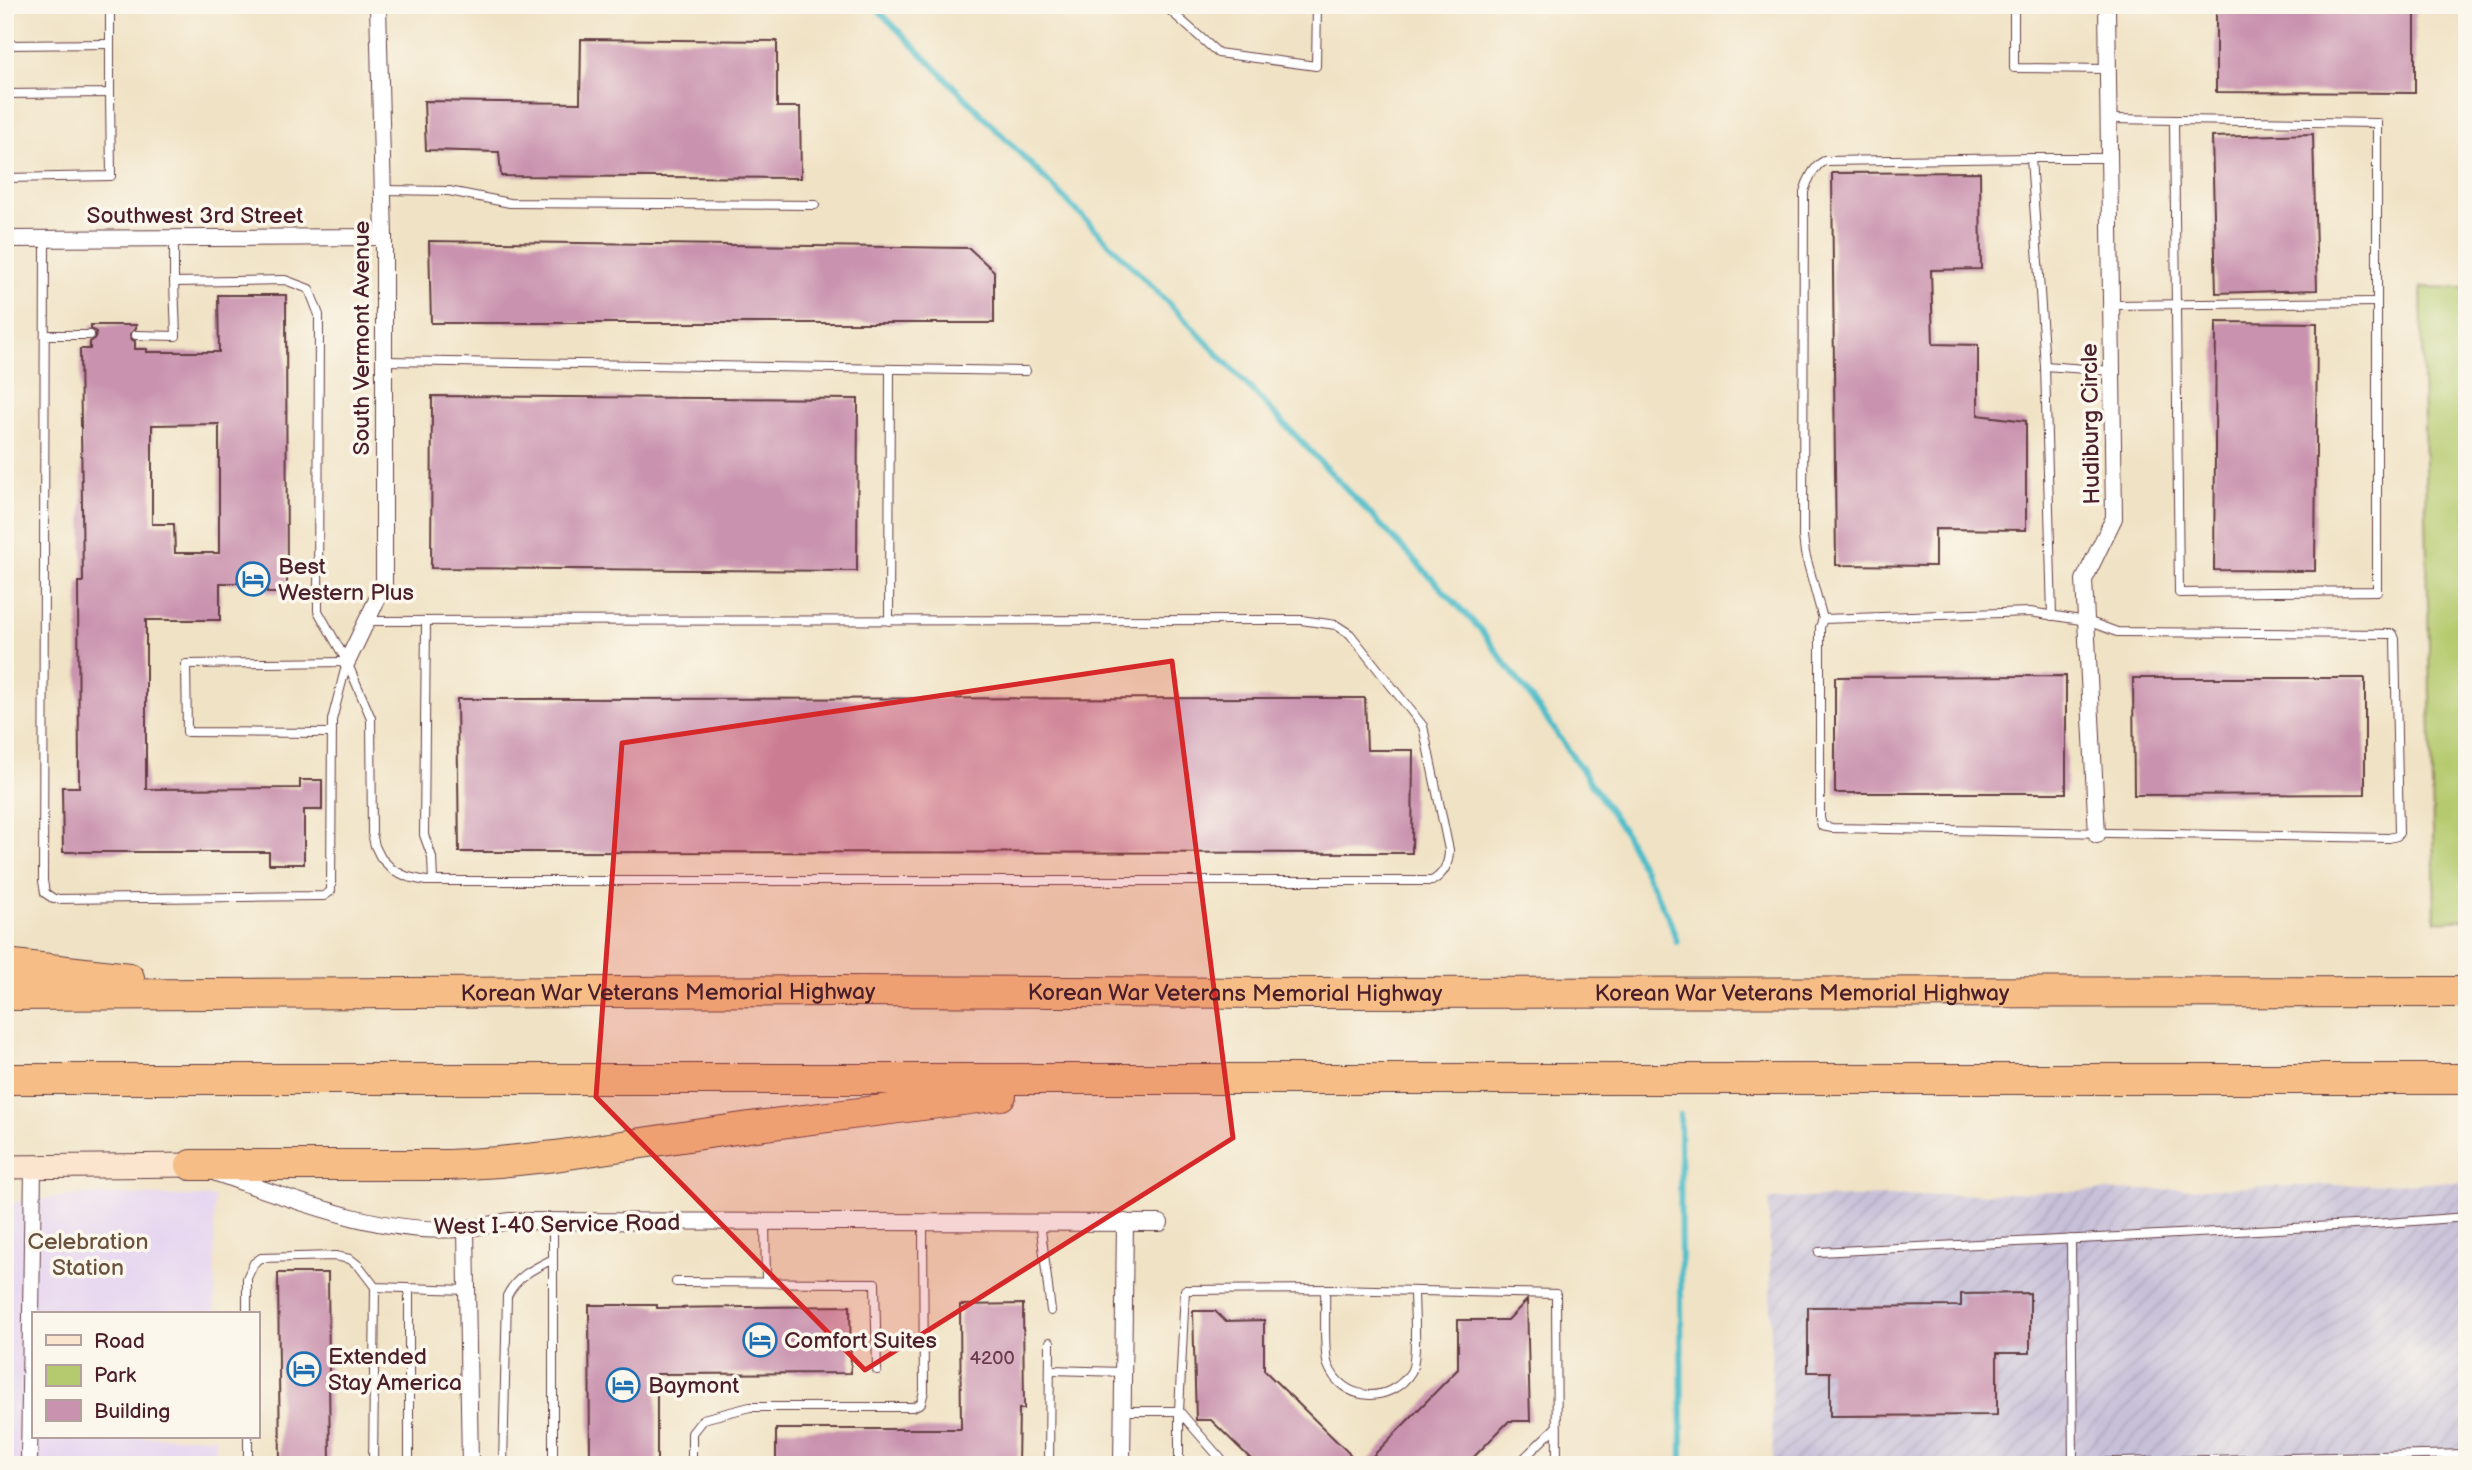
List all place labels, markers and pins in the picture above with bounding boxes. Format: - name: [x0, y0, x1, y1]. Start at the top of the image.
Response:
- place label: Best Western Plus: [278, 553, 414, 607]
- hotel icon: Best Western Plus: [234, 560, 272, 598]
- hotel icon: Comfort Suites: [741, 1321, 779, 1359]
- place label: Comfort Suites: [784, 1327, 937, 1355]
- place label: Extended Stay America: [328, 1343, 462, 1397]
- hotel icon: Extended Stay America: [285, 1350, 323, 1388]
- hotel icon: Baymont: [604, 1366, 642, 1404]
- place label: Baymont: [648, 1372, 739, 1400]

